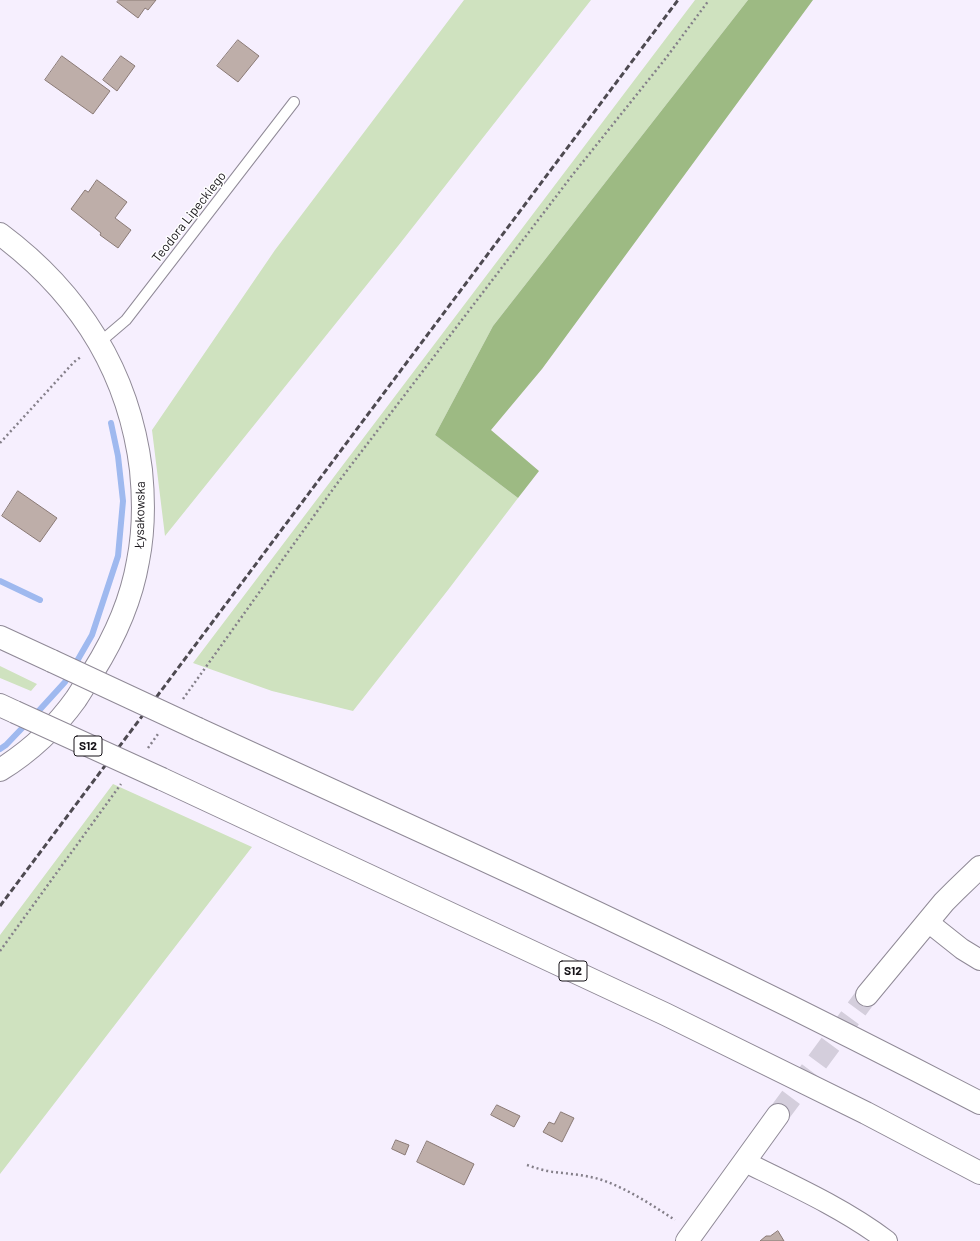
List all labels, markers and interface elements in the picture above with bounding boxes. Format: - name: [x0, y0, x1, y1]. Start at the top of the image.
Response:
- street label: Teodora Lipeckiego: [149, 169, 229, 265]
- street label: Łysakowska: [132, 481, 148, 549]
- road number: S12: [74, 736, 102, 756]
- road number: S12: [559, 961, 587, 981]

